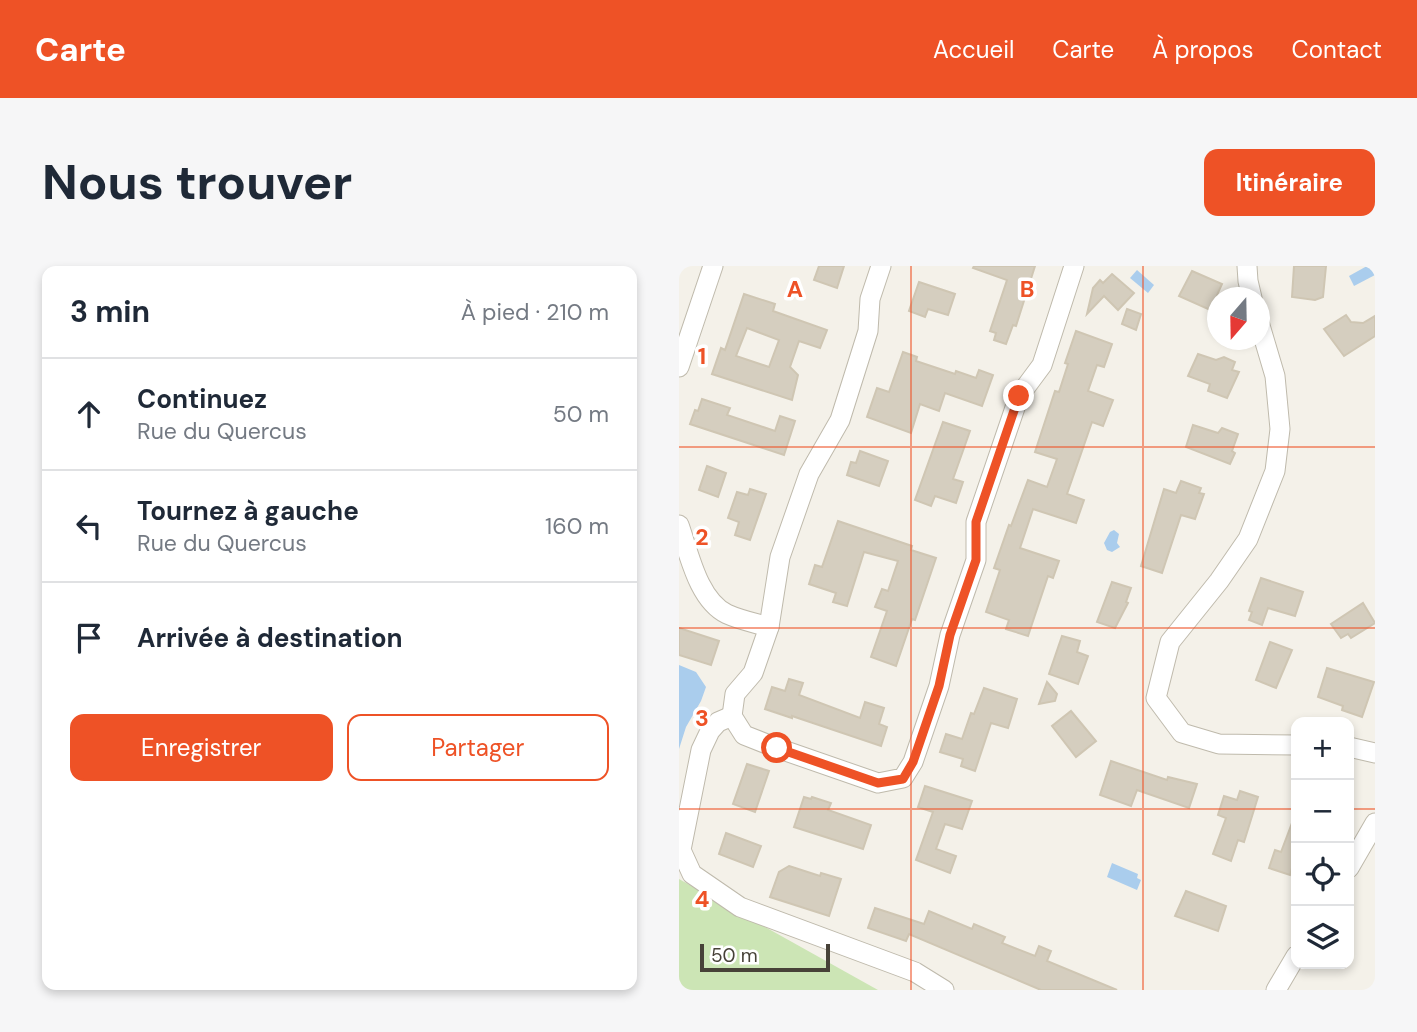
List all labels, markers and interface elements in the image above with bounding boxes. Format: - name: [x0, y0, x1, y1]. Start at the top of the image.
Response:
- text: Carte: [35, 28, 126, 71]
- text: Accueil: [933, 34, 1014, 65]
- text: Carte: [1052, 34, 1114, 65]
- text: À propos: [1152, 34, 1254, 65]
- text: Contact: [1292, 34, 1382, 65]
- button: Itinéraire: [1204, 149, 1375, 216]
- text: Nous trouver: [42, 150, 352, 214]
- text: A: [787, 274, 803, 304]
- text: B: [1020, 274, 1034, 304]
- north arrow: [1207, 287, 1270, 350]
- text: 3 min: [70, 292, 150, 331]
- text: À pied · 210 m: [461, 297, 609, 327]
- text: 1: [698, 341, 706, 371]
- route end: [1003, 380, 1034, 411]
- text: Continuez: [137, 382, 267, 416]
- icon: ahead: [70, 395, 108, 433]
- text: 50 m: [553, 399, 609, 429]
- text: Rue du Quercus: [137, 416, 307, 446]
- text: Tournez à gauche: [137, 494, 359, 528]
- icon: left: [70, 507, 108, 545]
- text: 160 m: [545, 511, 609, 541]
- text: 2: [695, 522, 709, 552]
- text: Rue du Quercus: [137, 528, 307, 558]
- icon: arrive: [70, 619, 108, 657]
- text: Arrivée à destination: [137, 621, 403, 655]
- text: 3: [695, 703, 709, 733]
- button: Enregistrer: [70, 714, 333, 781]
- button: Partager: [347, 714, 609, 781]
- map controls: [1291, 717, 1354, 969]
- button: +: [1291, 717, 1354, 780]
- route start: [761, 732, 792, 763]
- button: −: [1291, 780, 1354, 843]
- button: locate: [1291, 843, 1354, 906]
- text: 4: [695, 884, 710, 914]
- button: layers: [1291, 906, 1354, 969]
- scale bar: [700, 941, 829, 973]
- text: 50 m: [711, 943, 758, 968]

